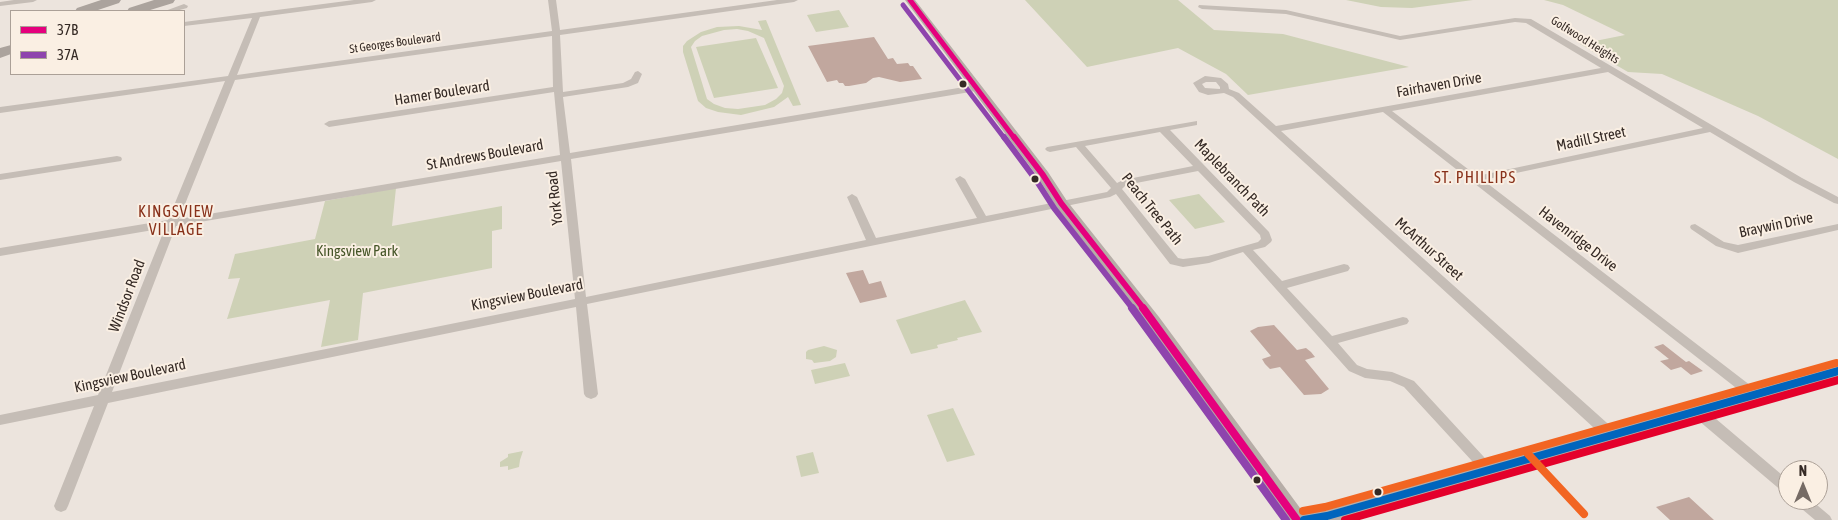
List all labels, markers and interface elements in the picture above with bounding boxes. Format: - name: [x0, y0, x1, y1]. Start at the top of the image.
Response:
- legend: [10, 10, 185, 75]
- street label: Golfwood Heights: [1548, 13, 1622, 67]
- text: 37B: [57, 21, 78, 38]
- street label: St Georges Boulevard: [348, 29, 442, 57]
- text: 37A: [57, 46, 78, 63]
- street label: Fairhaven Drive: [1395, 69, 1483, 101]
- street label: Hamer Boulevard: [393, 77, 491, 109]
- unlabelled marker: [958, 79, 968, 89]
- street label: Madill Street: [1555, 123, 1627, 155]
- street label: St Andrews Boulevard: [425, 136, 545, 174]
- street label: Maplebranch Path: [1191, 136, 1273, 220]
- district label: ST. PHILLIPS: [1432, 168, 1518, 188]
- street label: Peach Tree Path: [1118, 169, 1186, 249]
- street label: York Road: [543, 170, 567, 226]
- unlabelled marker: [1030, 174, 1040, 184]
- district label: KINGSVIEW VILLAGE: [137, 202, 215, 240]
- street label: Havenridge Drive: [1535, 203, 1621, 275]
- street label: Braywin Drive: [1737, 208, 1815, 242]
- street label: McArthur Street: [1391, 214, 1467, 284]
- park label: Kingsview Park: [316, 242, 398, 260]
- street label: Windsor Road: [105, 257, 149, 335]
- street label: Kingsview Boulevard: [470, 275, 584, 315]
- street label: Kingsview Boulevard: [73, 355, 187, 397]
- north arrow: [1778, 460, 1828, 510]
- text: N: [1799, 463, 1807, 479]
- unlabelled marker: [1252, 475, 1262, 485]
- unlabelled marker: [1373, 487, 1383, 497]

